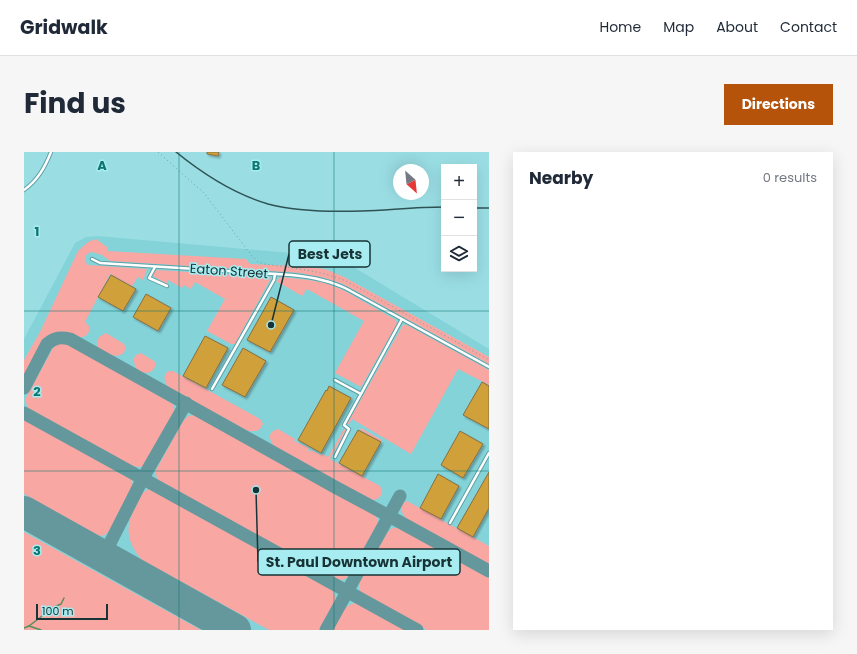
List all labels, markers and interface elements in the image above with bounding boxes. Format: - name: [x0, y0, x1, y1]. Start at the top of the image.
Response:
- text: Gridwalk: [20, 14, 108, 41]
- text: Home: [599, 17, 641, 37]
- text: Map: [663, 17, 694, 37]
- text: About: [716, 17, 758, 37]
- text: Contact: [780, 17, 837, 37]
- text: Find us: [24, 84, 126, 123]
- button: Directions: [724, 84, 833, 125]
- text: A: [97, 156, 107, 175]
- text: B: [252, 156, 261, 175]
- north arrow: [393, 164, 429, 200]
- map controls: [441, 164, 477, 272]
- button: +: [441, 164, 477, 200]
- text: Nearby: [529, 166, 593, 190]
- text: 0 results: [763, 168, 817, 187]
- button: −: [441, 200, 477, 236]
- text: 1: [35, 222, 39, 241]
- button: layers: [441, 236, 477, 272]
- callout: Best Jets: [289, 241, 370, 267]
- text: Best Jets: [298, 244, 362, 264]
- street label: Eaton Street: [189, 259, 269, 283]
- text: 2: [33, 382, 41, 401]
- text: 3: [33, 541, 41, 560]
- callout: St. Paul Downtown Airport: [258, 549, 460, 575]
- text: St. Paul Downtown Airport: [266, 552, 452, 572]
- scale bar: [36, 602, 108, 621]
- text: 100 m: [42, 603, 74, 619]

